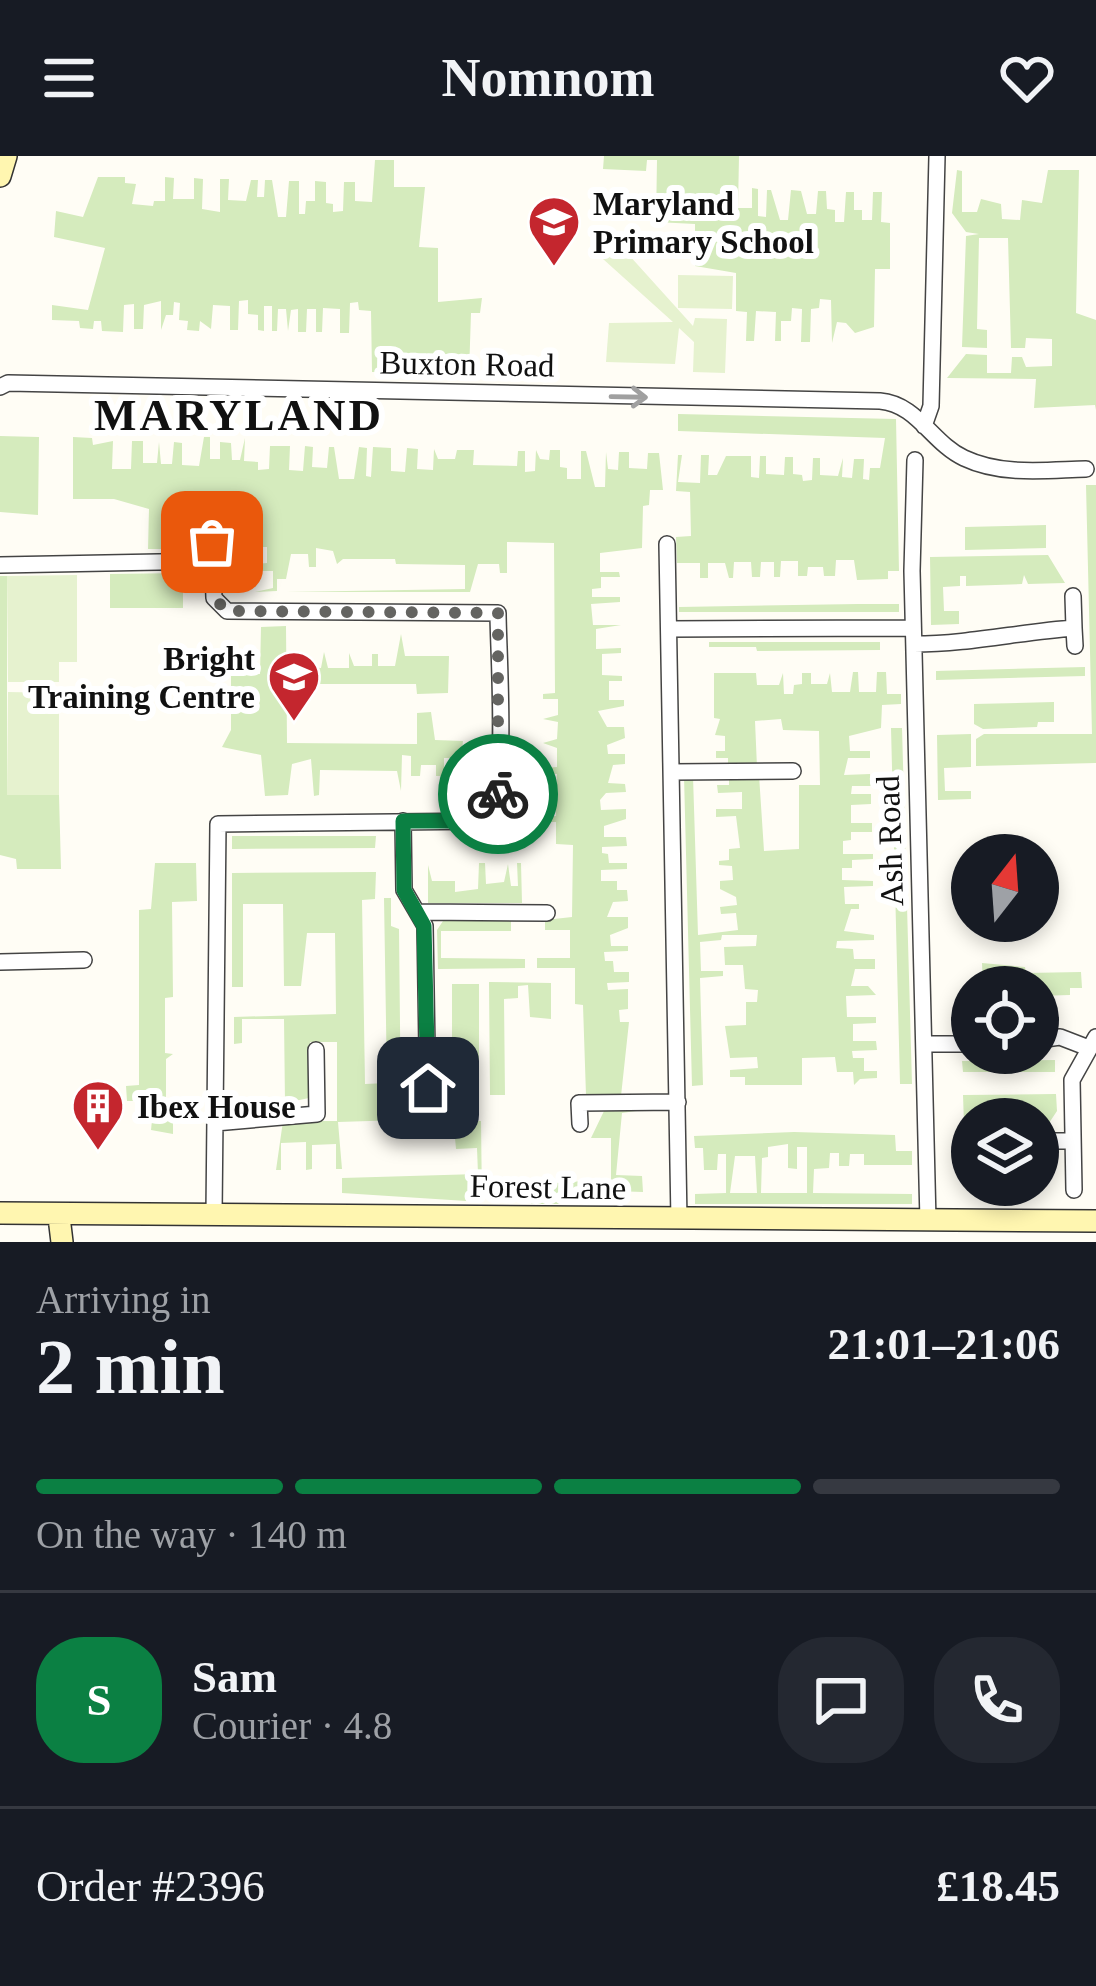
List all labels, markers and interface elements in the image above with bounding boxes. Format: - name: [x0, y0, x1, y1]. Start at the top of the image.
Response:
- icon: menu: [36, 45, 102, 111]
- icon: heart: [994, 45, 1060, 111]
- text: Nomnom: [442, 48, 655, 108]
- place label: Maryland Primary School: [593, 186, 814, 260]
- school or university icon: Maryland Primary School: [526, 194, 582, 268]
- street label: Buxton Road: [379, 344, 555, 384]
- one-way arrow: [609, 385, 648, 408]
- district label: MARYLAND: [94, 390, 384, 440]
- pin: [161, 491, 263, 593]
- icon: bag: [179, 509, 245, 575]
- place label: Bright Training Centre: [28, 641, 255, 715]
- school or university icon: Bright Training Centre: [266, 649, 322, 723]
- courier: [438, 734, 558, 854]
- icon: bike: [465, 761, 531, 827]
- street label: Ash Road: [870, 774, 910, 907]
- north arrow: [951, 834, 1059, 942]
- map controls: [951, 834, 1059, 1206]
- button: locate: [951, 966, 1059, 1074]
- pin: [377, 1037, 479, 1139]
- icon: home: [395, 1055, 461, 1121]
- building icon: Ibex House: [70, 1078, 126, 1152]
- place label: Ibex House: [137, 1089, 296, 1125]
- button: layers: [951, 1098, 1059, 1206]
- street label: Forest Lane: [469, 1168, 627, 1206]
- text: Arriving in: [36, 1278, 210, 1321]
- text: 21:01–21:06: [828, 1319, 1060, 1369]
- text: 2 min: [36, 1323, 225, 1410]
- text: On the way · 140 m: [36, 1513, 347, 1556]
- button: chat: [778, 1637, 904, 1763]
- button: phone: [934, 1637, 1060, 1763]
- text: Sam: [192, 1652, 277, 1702]
- text: S: [86, 1675, 112, 1725]
- text: Courier · 4.8: [192, 1704, 392, 1747]
- text: Order #2396: [36, 1861, 265, 1911]
- text: £18.45: [936, 1861, 1060, 1911]

